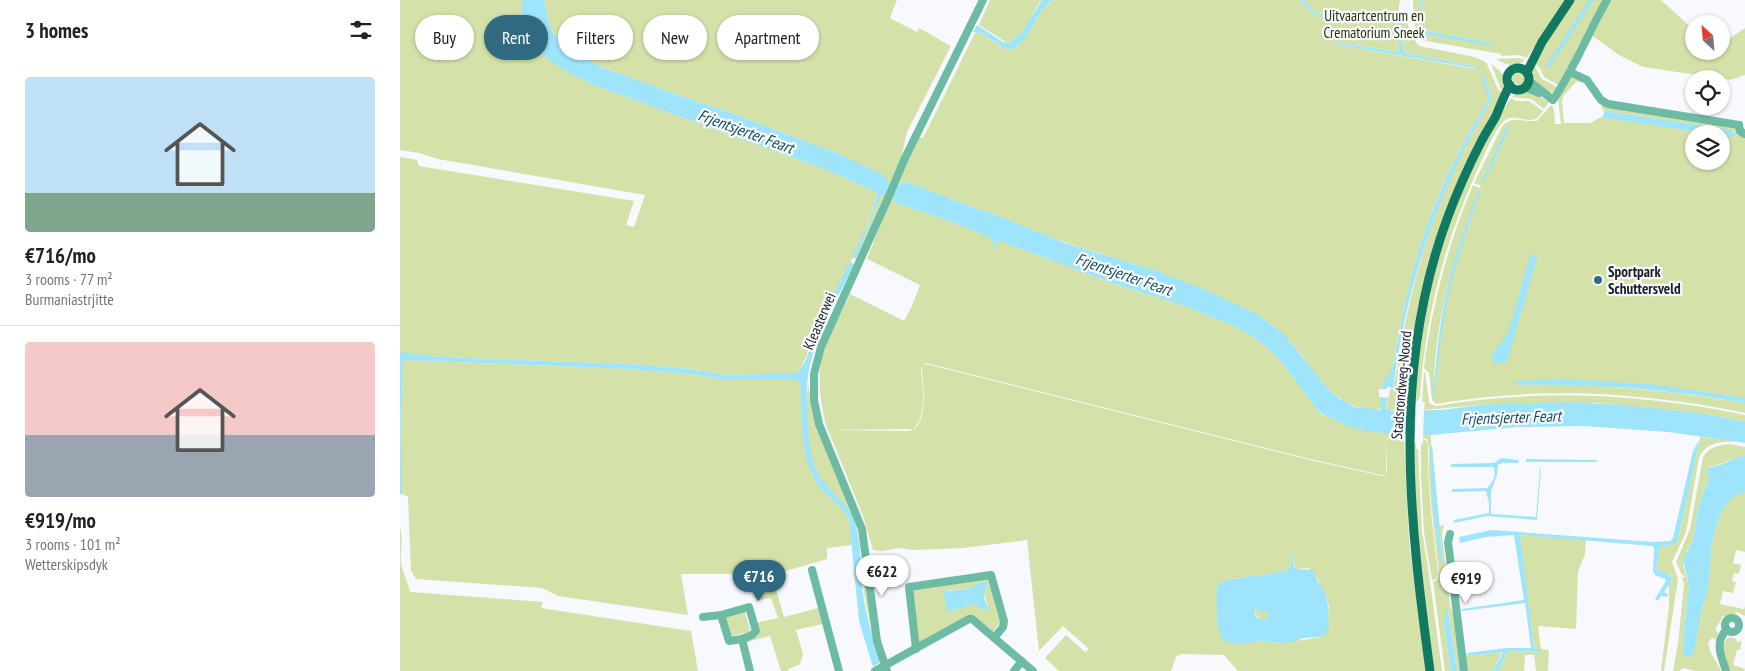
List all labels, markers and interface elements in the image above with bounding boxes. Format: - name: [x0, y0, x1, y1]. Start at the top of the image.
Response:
- park label: Uitvaartcentrum en Crematorium Sneek: [1323, 6, 1425, 42]
- chip: Buy: [415, 15, 474, 60]
- chip: Rent: [484, 15, 548, 60]
- chip: Filters: [558, 15, 633, 60]
- chip: New: [643, 15, 707, 60]
- chip: Apartment: [717, 15, 819, 60]
- north arrow: [1685, 15, 1730, 60]
- map controls: [1685, 15, 1730, 170]
- icon: filters: [347, 16, 375, 44]
- text: 3 homes: [25, 17, 88, 44]
- button: locate: [1685, 70, 1730, 115]
- water label: Frjentsjerter Feart: [696, 104, 798, 158]
- icon: home: [155, 109, 245, 199]
- button: layers: [1685, 125, 1730, 170]
- text: €716/mo: [25, 242, 96, 269]
- water label: Frjentsjerter Feart: [1073, 248, 1176, 300]
- place label: Sportpark Schuttersveld: [1608, 262, 1681, 298]
- text: 3 rooms · 77 m²: [25, 269, 113, 289]
- marker: Sportpark Schuttersveld: [1592, 274, 1604, 286]
- text: Burmaniastrjitte: [25, 289, 114, 309]
- street label: Kleasterwei: [798, 289, 840, 353]
- street label: Stadsrondweg-Noord: [1387, 330, 1415, 440]
- icon: home: [155, 375, 245, 465]
- water label: Frjentsjerter Feart: [1461, 405, 1563, 429]
- text: €919/mo: [25, 507, 96, 534]
- text: 3 rooms · 101 m²: [25, 534, 121, 554]
- text: Wetterskipsdyk: [25, 554, 108, 574]
- pin: €622: [852, 554, 912, 597]
- pin: €716: [729, 560, 789, 602]
- text: €622: [867, 561, 897, 581]
- pin: €919: [1436, 562, 1496, 604]
- text: €716: [744, 566, 774, 586]
- text: €919: [1451, 568, 1481, 588]

